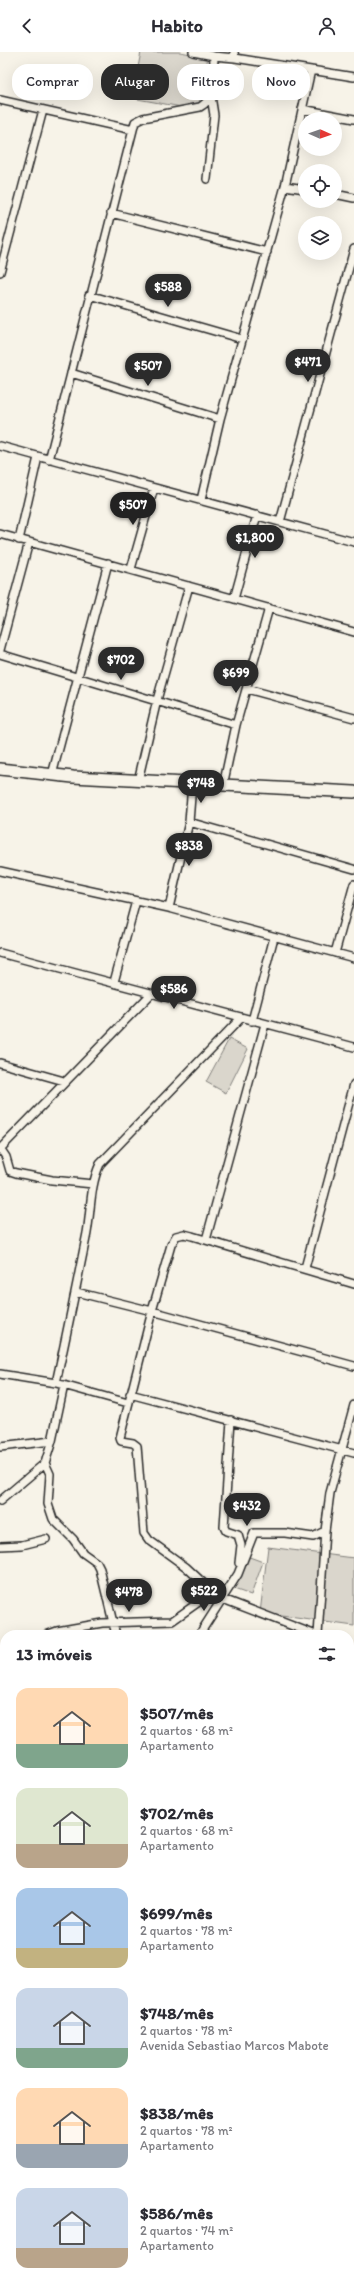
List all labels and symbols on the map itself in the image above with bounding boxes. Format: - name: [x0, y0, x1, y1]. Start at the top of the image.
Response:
- north arrow: [298, 112, 342, 156]
- pin: $588: [144, 274, 192, 308]
- pin: $471: [284, 349, 332, 383]
- pin: $507: [124, 353, 172, 387]
- pin: $507: [109, 492, 157, 526]
- pin: $1,800: [222, 525, 288, 559]
- pin: $702: [97, 647, 145, 681]
- pin: $699: [212, 660, 260, 694]
- pin: $748: [177, 770, 225, 804]
- pin: $838: [165, 833, 213, 867]
- pin: $586: [150, 976, 198, 1010]
- pin: $432: [223, 1493, 271, 1527]
- pin: $522: [180, 1578, 228, 1612]
- pin: $478: [105, 1579, 153, 1613]

